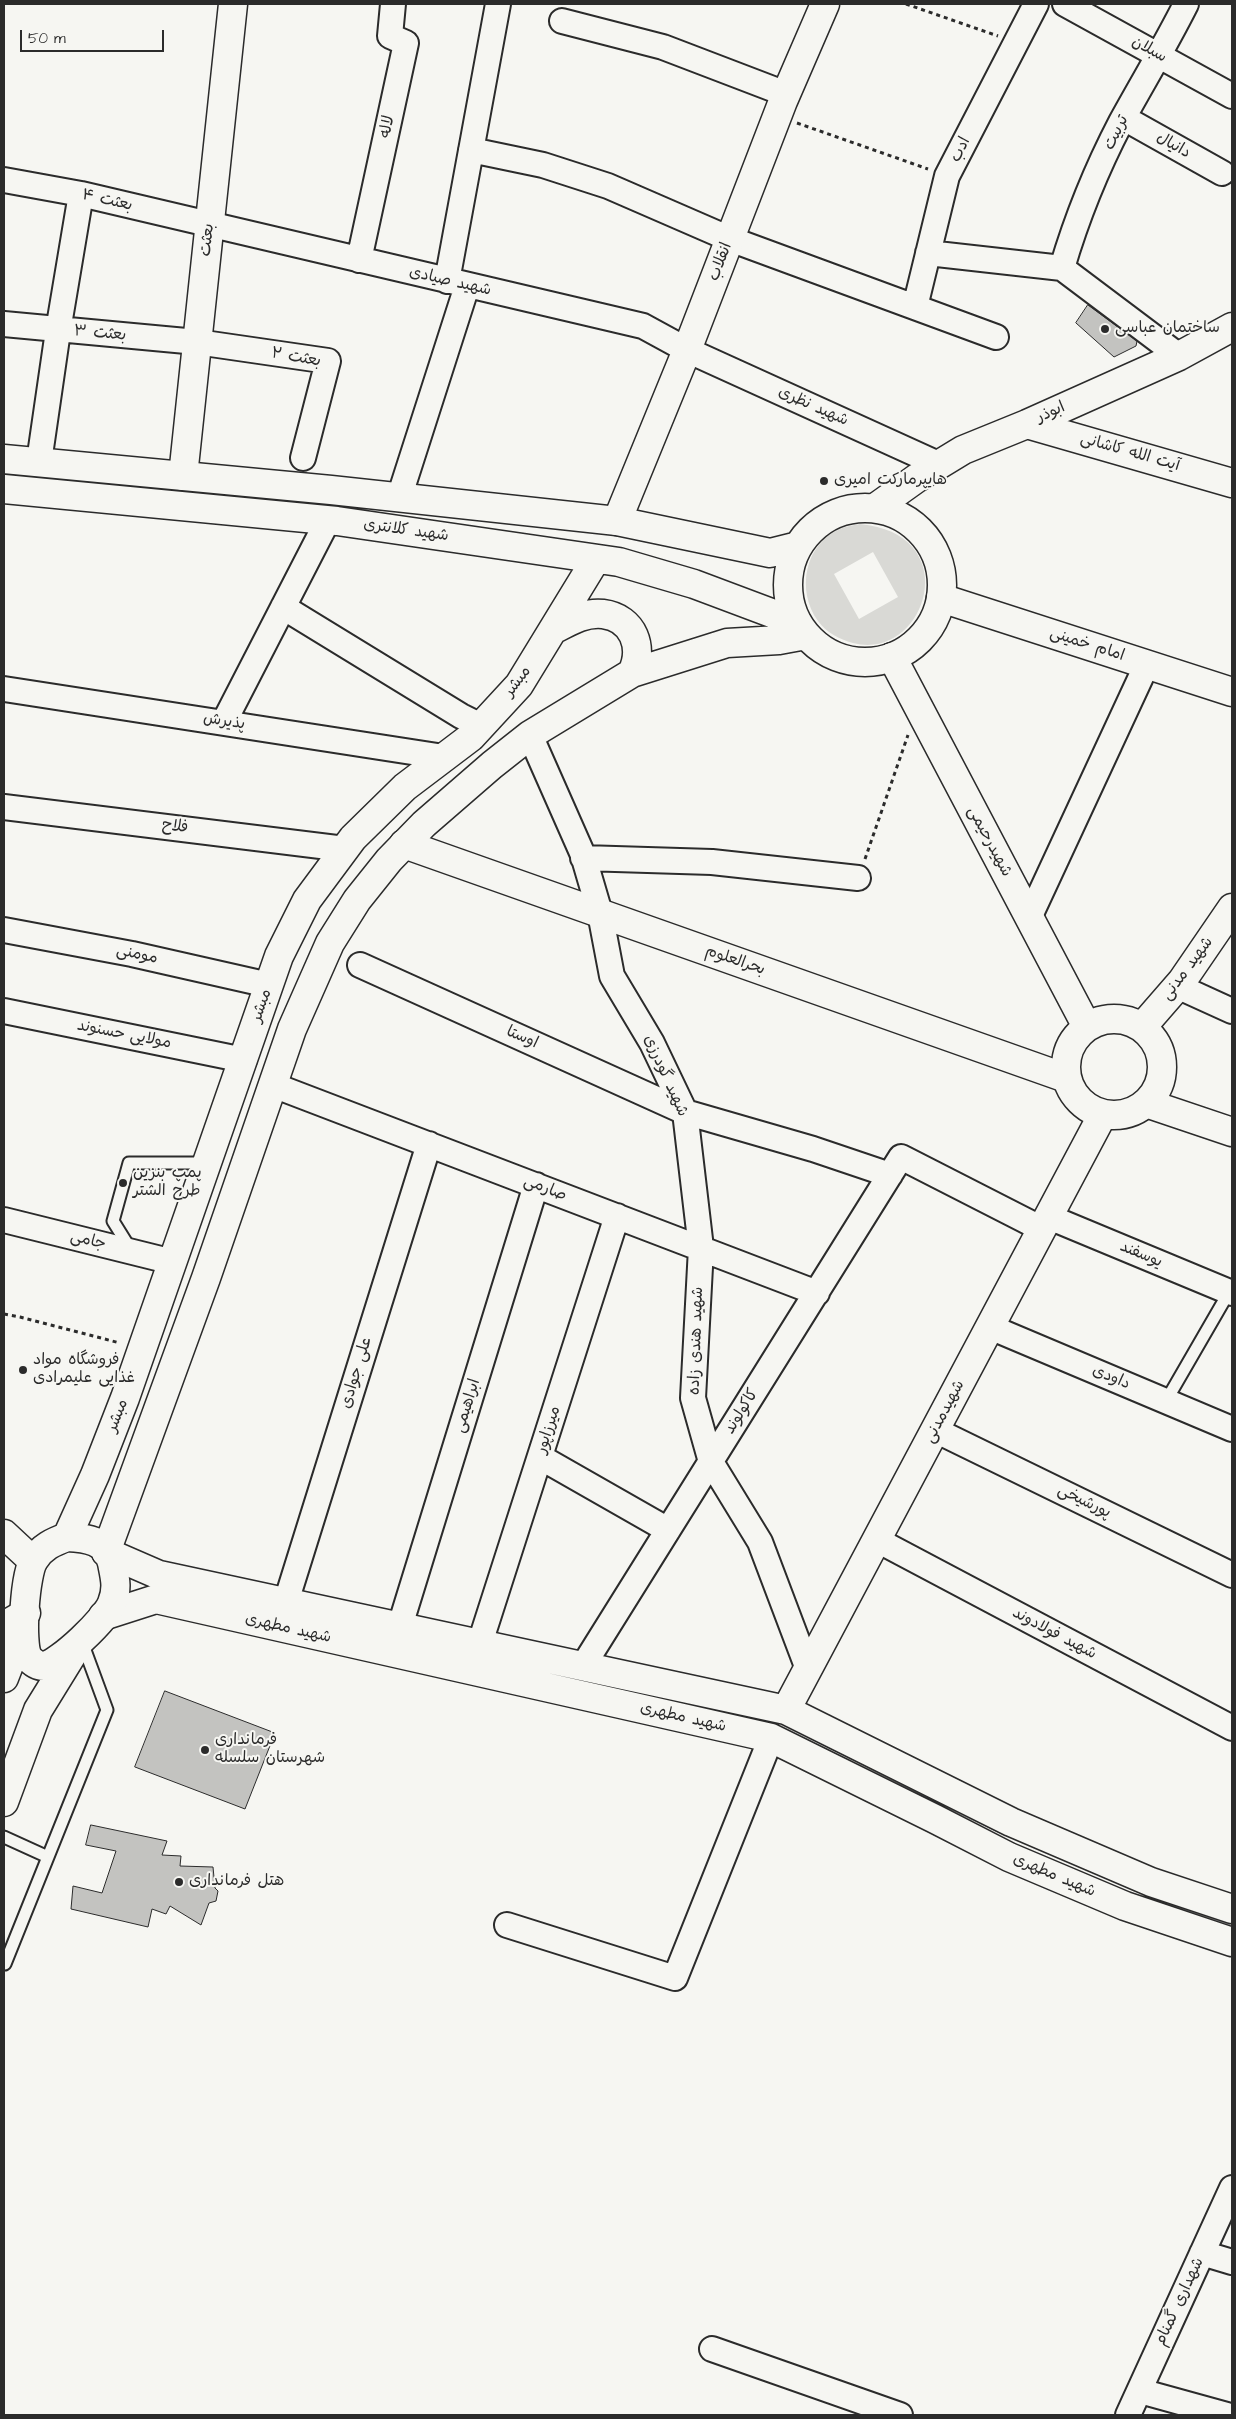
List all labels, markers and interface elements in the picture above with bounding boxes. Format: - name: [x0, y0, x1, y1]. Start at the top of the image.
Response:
- scale bar: [22, 20, 166, 52]
- text: 50 m: [28, 28, 66, 49]
- street label: سبلان: [1128, 33, 1170, 67]
- street label: تربیت: [1100, 112, 1134, 154]
- street label: لاله: [376, 114, 400, 140]
- street label: دانیال: [1152, 129, 1194, 163]
- street label: ادب: [947, 134, 975, 166]
- street label: بعثت ۴: [80, 186, 134, 216]
- street label: بعثت: [197, 223, 219, 257]
- street label: انقلاب: [705, 240, 737, 284]
- street label: شهید صیادی: [407, 263, 493, 301]
- place label: ساختمان عباسی: [1115, 319, 1220, 339]
- street label: بعثت ۳: [73, 322, 127, 346]
- marker: ساختمان عباسی: [1099, 323, 1111, 335]
- street label: بعثت ۲: [270, 344, 322, 372]
- street label: شهید نظری: [775, 383, 851, 431]
- street label: ابوذر: [1034, 398, 1068, 428]
- street label: آیت الله کاشانی: [1078, 430, 1182, 476]
- place label: هایپرمارکت امیری: [834, 471, 947, 491]
- marker: هایپرمارکت امیری: [818, 475, 830, 487]
- street label: شهید کلانتری: [362, 516, 450, 546]
- street label: امام خمینی: [1047, 624, 1127, 666]
- street label: مبشر: [500, 663, 536, 701]
- street label: پذیرش: [202, 709, 246, 735]
- street label: شهیدرحیمی: [962, 804, 1016, 880]
- street label: فلاح: [161, 816, 189, 838]
- street label: شهید مدنی: [1158, 934, 1218, 1004]
- street label: مومنی: [115, 941, 159, 969]
- street label: بحرالعلوم: [703, 942, 767, 980]
- street label: مبشر: [247, 987, 277, 1025]
- street label: مولایی حسنوند: [75, 1016, 173, 1054]
- street label: اوستا: [503, 1023, 541, 1053]
- street label: شهید گودرزی: [638, 1032, 692, 1120]
- place label: پمپ بنزین طرح الشتر: [133, 1164, 202, 1202]
- street label: صارمی: [521, 1172, 569, 1206]
- marker: پمپ بنزین طرح الشتر: [117, 1177, 129, 1189]
- street label: جامی: [68, 1227, 108, 1255]
- street label: یوسفند: [1117, 1238, 1165, 1272]
- street label: شهید هندی زاده: [686, 1286, 708, 1396]
- street label: علی جوادی: [337, 1335, 377, 1411]
- place label: فروشگاه مواد غذایی علیمرادی: [33, 1351, 135, 1389]
- street label: داودی: [1089, 1361, 1133, 1395]
- marker: فروشگاه مواد غذایی علیمرادی: [17, 1364, 29, 1376]
- street label: ابراهیمی: [451, 1377, 485, 1435]
- street label: شهیدمدنی: [920, 1377, 970, 1447]
- street label: کاکولوند: [721, 1386, 763, 1438]
- street label: مبشر: [103, 1397, 133, 1435]
- street label: میرزاپور: [532, 1404, 566, 1456]
- street label: پورشیخی: [1054, 1481, 1114, 1523]
- street label: شهید فولادوند: [1009, 1604, 1099, 1664]
- street label: شهید مطهری: [243, 1610, 333, 1648]
- street label: شهید مطهری: [638, 1699, 728, 1737]
- place label: فرمانداری شهرستان سلسله: [215, 1731, 325, 1769]
- marker: فرمانداری شهرستان سلسله: [199, 1744, 211, 1756]
- street label: شهید مطهری: [1010, 1850, 1098, 1902]
- place label: هتل فرمانداری: [189, 1872, 284, 1892]
- marker: هتل فرمانداری: [173, 1876, 185, 1888]
- street label: شهداری گمنام: [1151, 2255, 1209, 2349]

